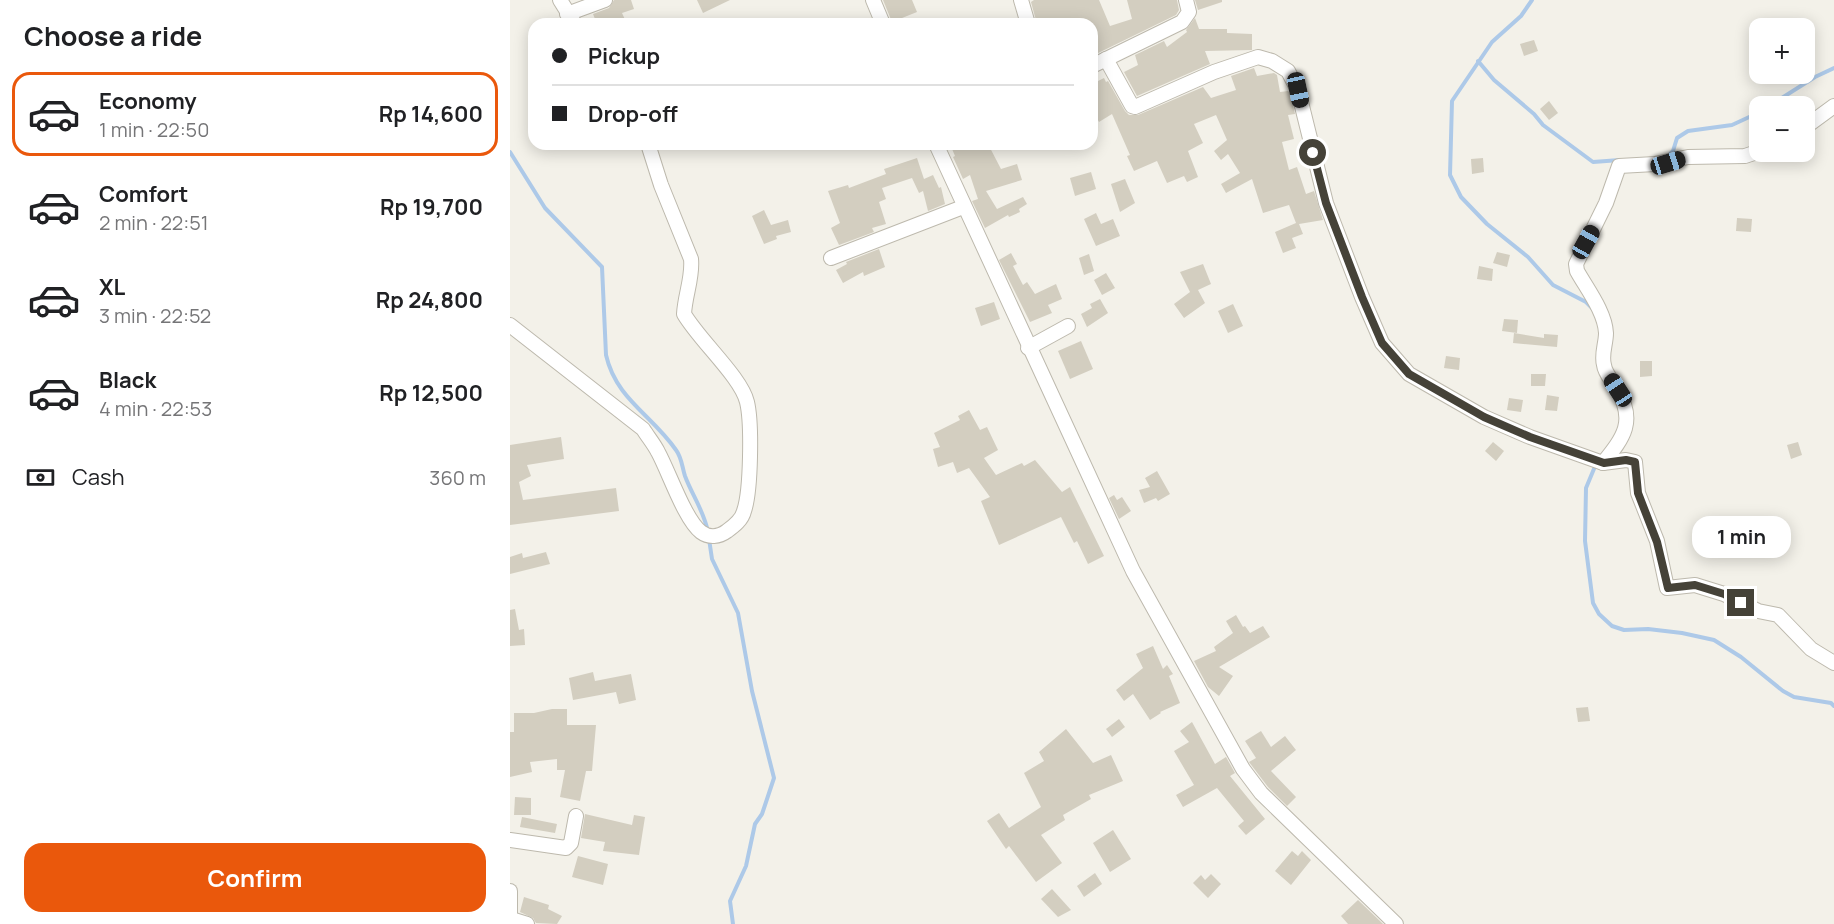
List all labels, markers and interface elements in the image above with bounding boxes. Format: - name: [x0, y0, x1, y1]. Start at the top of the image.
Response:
- text: Choose a ride: [24, 17, 202, 54]
- map controls: [1749, 18, 1815, 162]
- button: +: [1749, 18, 1815, 84]
- text: Pickup: [588, 41, 660, 71]
- car: [1285, 71, 1311, 109]
- text: Economy: [99, 86, 197, 116]
- icon: car: [27, 87, 81, 141]
- button: −: [1749, 96, 1815, 162]
- text: Rp 14,600: [379, 99, 483, 129]
- text: Drop-off: [588, 99, 678, 129]
- text: 1 min · 22:50: [99, 116, 209, 143]
- route start: [1299, 139, 1326, 166]
- car: [1648, 149, 1688, 177]
- text: Comfort: [99, 179, 188, 209]
- icon: car: [27, 180, 81, 234]
- text: Rp 19,700: [380, 192, 483, 222]
- text: 2 min · 22:51: [99, 209, 209, 236]
- car: [1569, 222, 1603, 262]
- text: XL: [99, 272, 125, 302]
- icon: car: [27, 273, 81, 327]
- text: Rp 24,800: [376, 285, 483, 315]
- text: 3 min · 22:52: [99, 302, 211, 329]
- text: Black: [99, 365, 156, 395]
- icon: car: [27, 366, 81, 420]
- car: [1601, 370, 1635, 410]
- text: Rp 12,500: [379, 378, 483, 408]
- text: 4 min · 22:53: [99, 395, 212, 422]
- icon: cash: [24, 461, 57, 494]
- text: Cash: [72, 462, 125, 492]
- text: 360 m: [429, 464, 486, 491]
- callout: 1 min: [1692, 516, 1790, 558]
- text: 1 min: [1717, 523, 1766, 550]
- route end: [1727, 589, 1754, 616]
- button: Confirm: [24, 843, 486, 912]

